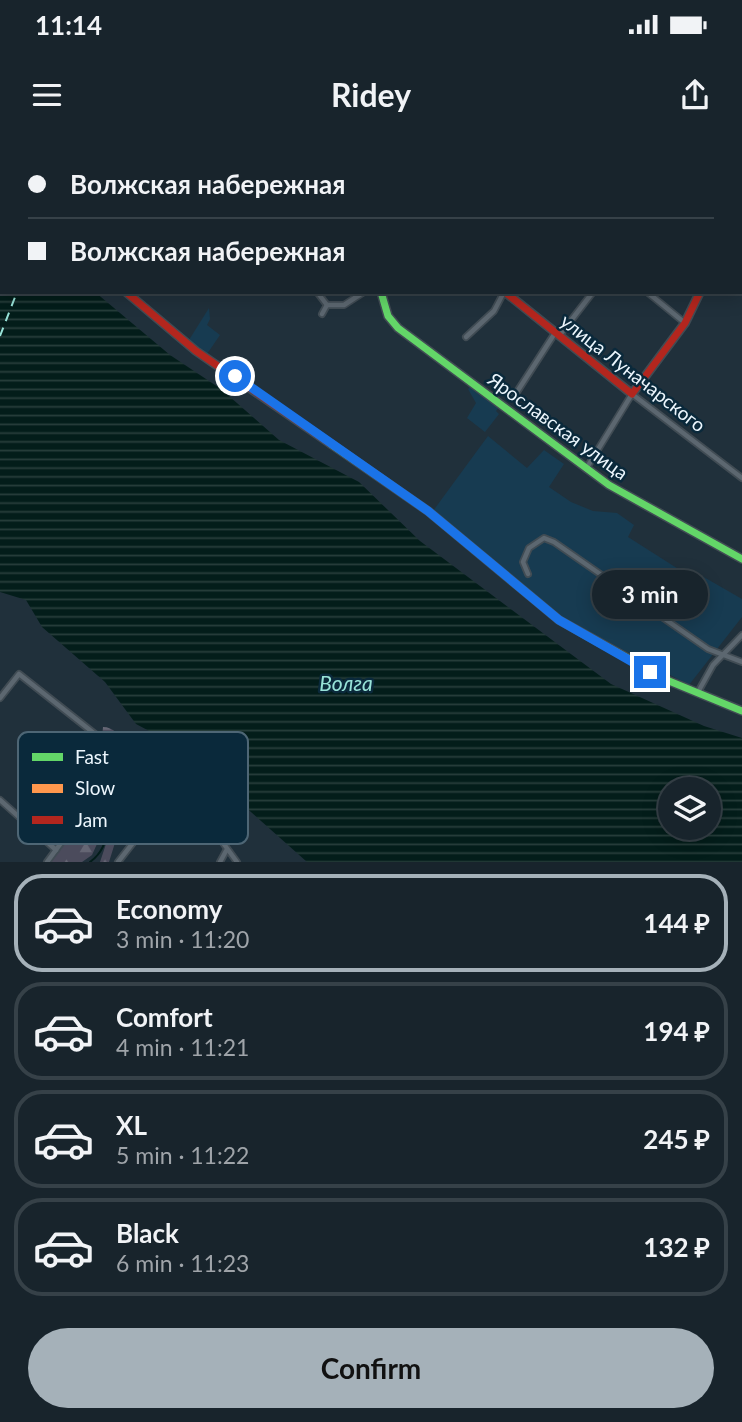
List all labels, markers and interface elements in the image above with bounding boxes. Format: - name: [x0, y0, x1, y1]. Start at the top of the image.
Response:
- text: 11:14: [35, 9, 102, 41]
- text: Ridey: [331, 75, 411, 114]
- icon: menu: [28, 76, 66, 114]
- icon: share: [676, 76, 714, 114]
- text: Волжская набережная: [70, 168, 345, 200]
- text: Волжская набережная: [70, 235, 345, 267]
- street label: улица Луначарского: [556, 309, 710, 436]
- route start: [219, 360, 251, 392]
- street label: Ярославская улица: [483, 366, 633, 484]
- callout: 3 min: [592, 570, 708, 620]
- text: 3 min: [621, 580, 679, 608]
- route end: [634, 656, 666, 688]
- water label: Волга: [319, 670, 373, 695]
- legend: [18, 732, 248, 844]
- text: Fast: [75, 745, 109, 768]
- text: Slow: [75, 776, 115, 799]
- map controls: [658, 777, 721, 840]
- button: layers: [658, 777, 721, 840]
- text: Jam: [75, 808, 108, 831]
- icon: car: [32, 892, 95, 955]
- text: Economy: [116, 893, 222, 925]
- text: 144 ₽: [643, 907, 710, 939]
- text: 3 min · 11:20: [116, 925, 249, 953]
- icon: car: [32, 1000, 95, 1063]
- text: Comfort: [116, 1001, 213, 1033]
- text: 194 ₽: [643, 1015, 710, 1047]
- text: 4 min · 11:21: [116, 1033, 249, 1061]
- icon: car: [32, 1108, 95, 1171]
- text: XL: [116, 1109, 147, 1141]
- text: 245 ₽: [643, 1123, 710, 1155]
- text: 5 min · 11:22: [116, 1141, 249, 1169]
- icon: car: [32, 1216, 95, 1279]
- text: Black: [116, 1217, 179, 1249]
- text: 132 ₽: [643, 1231, 710, 1263]
- text: 6 min · 11:23: [116, 1249, 249, 1277]
- button: Confirm: [28, 1328, 714, 1408]

